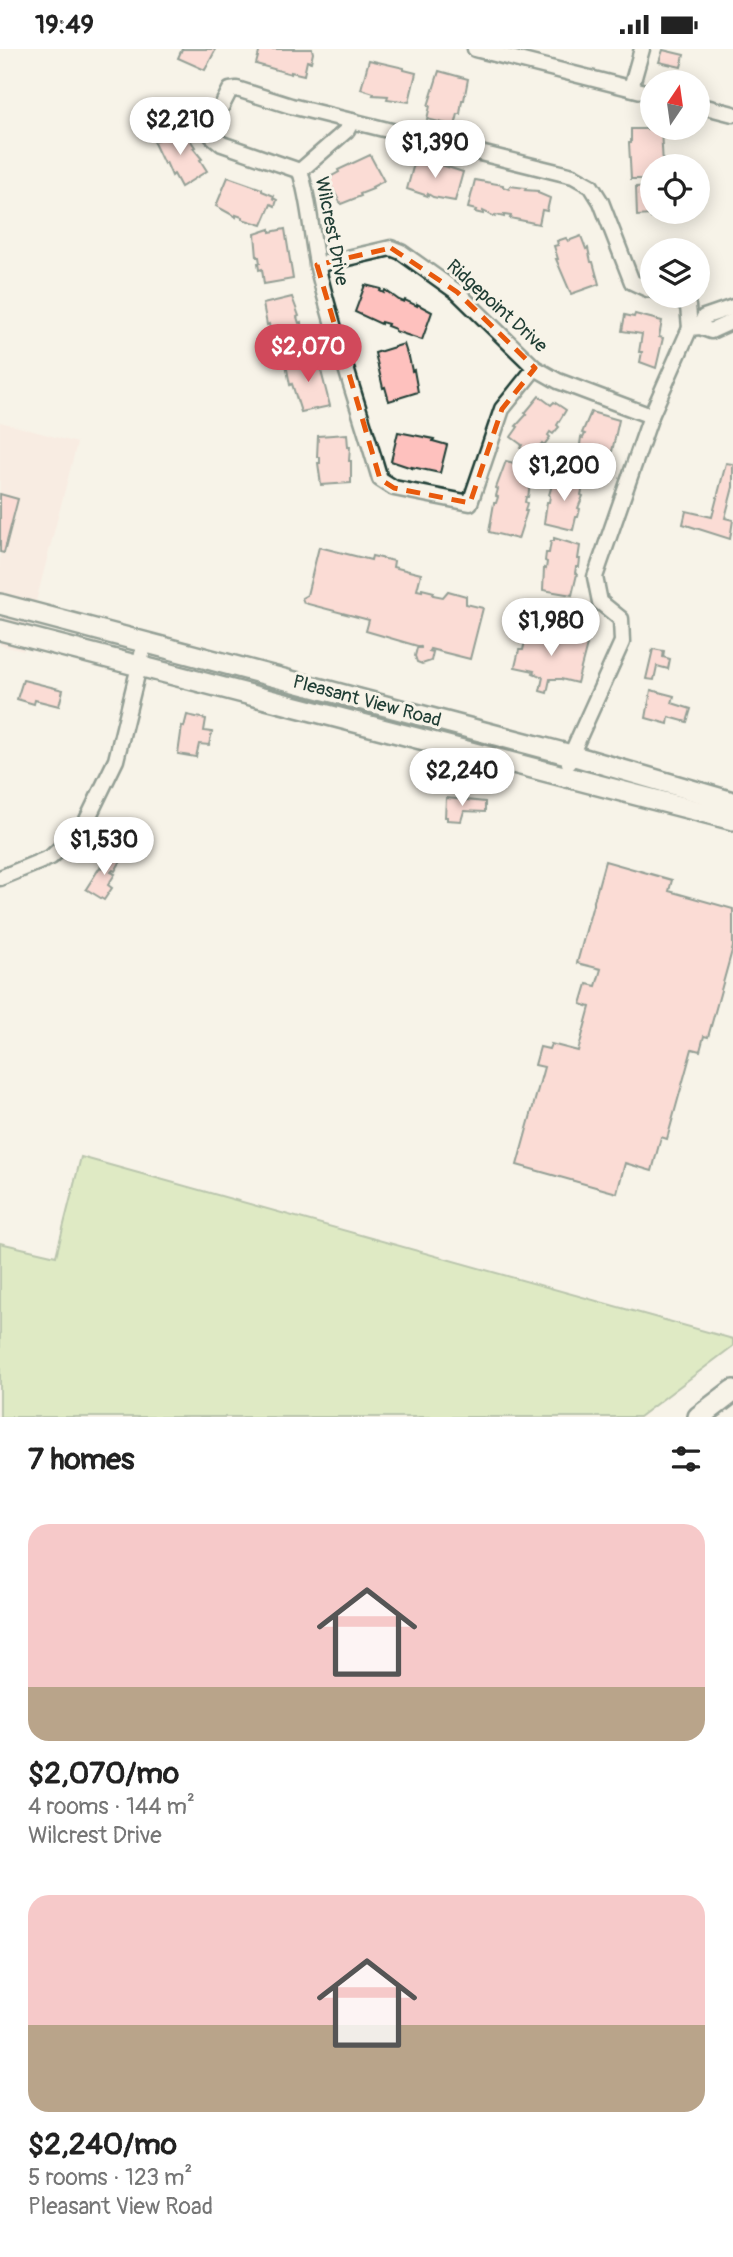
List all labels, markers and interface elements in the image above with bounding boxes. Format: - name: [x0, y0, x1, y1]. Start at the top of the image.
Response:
- text: 19:49: [35, 9, 94, 41]
- north arrow: [640, 70, 710, 140]
- map controls: [640, 70, 710, 308]
- pin: $2,210: [123, 97, 237, 157]
- text: $2,210: [146, 105, 214, 134]
- pin: $1,390: [378, 121, 492, 180]
- text: $1,390: [401, 128, 469, 157]
- button: locate: [640, 154, 710, 224]
- street label: Wilcrest Drive: [310, 175, 354, 288]
- button: layers: [640, 238, 710, 308]
- street label: Ridgepoint Drive: [441, 254, 553, 358]
- pin: $2,070: [251, 325, 365, 384]
- text: $2,070: [271, 332, 345, 361]
- pin: $1,200: [507, 443, 621, 503]
- text: $1,200: [528, 451, 600, 480]
- pin: $1,980: [494, 599, 608, 658]
- text: $1,980: [518, 606, 584, 635]
- street label: Pleasant View Road: [290, 670, 444, 732]
- pin: $2,240: [405, 749, 519, 808]
- text: $2,240: [425, 756, 499, 785]
- pin: $1,530: [47, 817, 161, 877]
- text: $1,530: [70, 825, 138, 854]
- icon: filters: [667, 1440, 705, 1478]
- text: 7 homes: [28, 1441, 135, 1478]
- icon: home: [304, 1569, 430, 1695]
- text: $2,070/mo: [28, 1755, 179, 1792]
- text: 4 rooms · 144 m²: [28, 1792, 195, 1821]
- text: Wilcrest Drive: [28, 1821, 162, 1850]
- icon: home: [304, 1940, 430, 2066]
- text: $2,240/mo: [28, 2126, 177, 2163]
- text: 5 rooms · 123 m²: [28, 2163, 192, 2192]
- text: Pleasant View Road: [28, 2192, 213, 2221]

